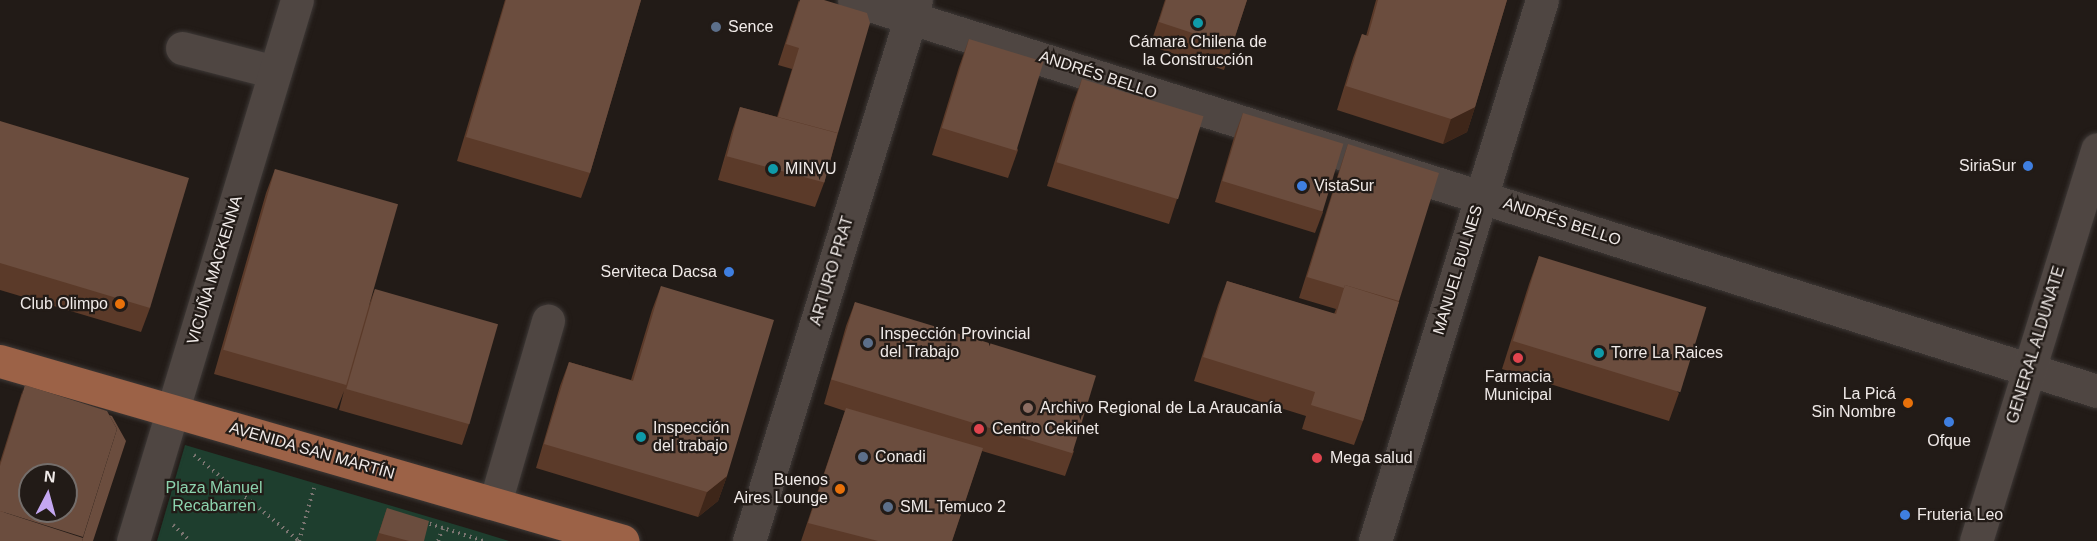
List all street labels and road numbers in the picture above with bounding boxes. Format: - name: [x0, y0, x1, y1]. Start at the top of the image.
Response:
- street label: ANDRÉS BELLO: [1037, 47, 1159, 103]
- street label: VICUÑA MACKENNA: [183, 193, 247, 347]
- street label: ANDRÉS BELLO: [1501, 194, 1623, 250]
- street label: MANUEL BULNES: [1429, 203, 1487, 337]
- street label: ARTURO PRAT: [806, 214, 858, 328]
- street label: GENERAL ALDUNATE: [2003, 263, 2069, 427]
- street label: AVENIDA SAN MARTÍN: [227, 418, 397, 484]

